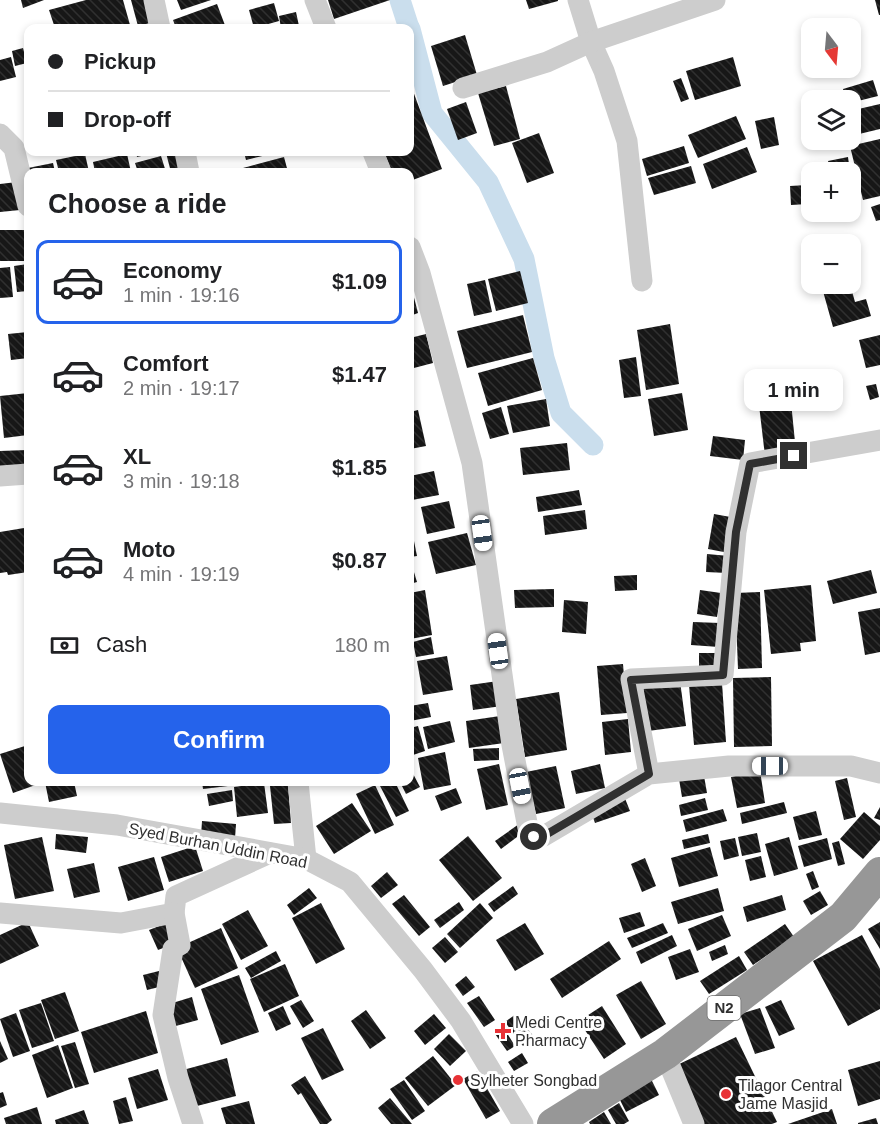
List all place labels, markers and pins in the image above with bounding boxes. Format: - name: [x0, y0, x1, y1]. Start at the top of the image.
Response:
- place label: Medi Centre Pharmacy: [515, 1014, 602, 1049]
- marker: Medi Centre Pharmacy: [496, 1024, 510, 1038]
- place label: Sylheter Songbad: [470, 1072, 597, 1089]
- marker: Sylheter Songbad: [451, 1073, 465, 1087]
- place label: Tilagor Central Jame Masjid: [738, 1077, 842, 1112]
- marker: Tilagor Central Jame Masjid: [719, 1087, 733, 1101]

